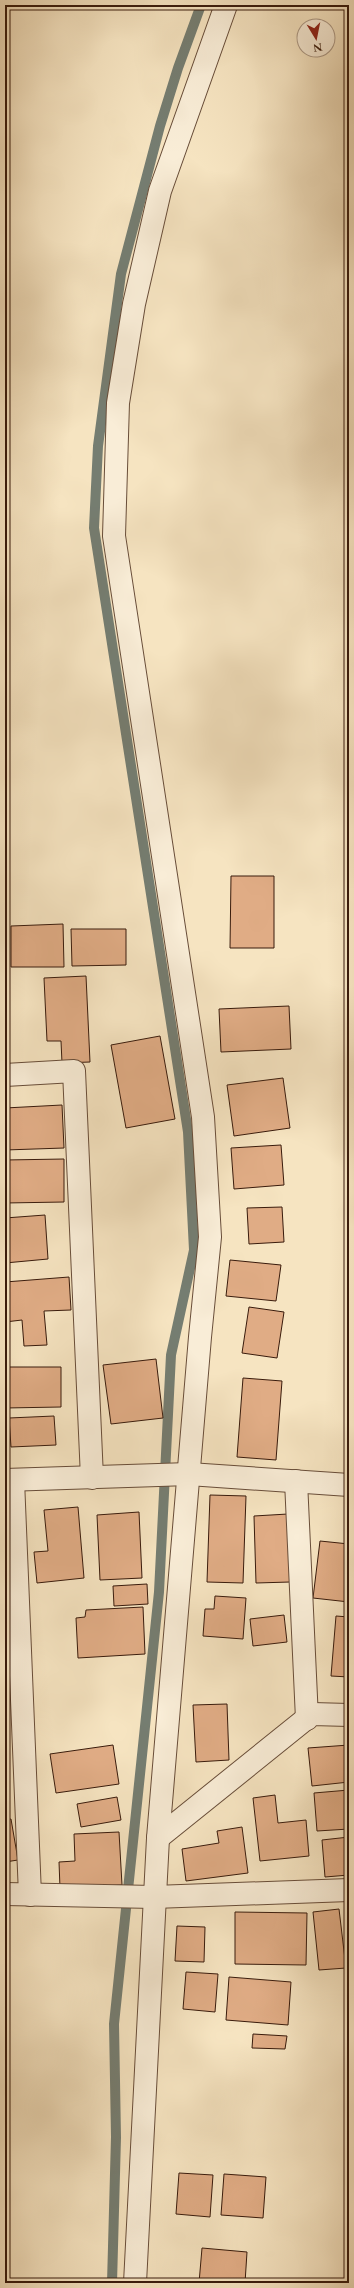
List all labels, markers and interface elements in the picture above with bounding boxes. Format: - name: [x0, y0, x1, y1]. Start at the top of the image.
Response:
- north arrow: [296, 18, 336, 58]
- text: N: [312, 40, 323, 56]

